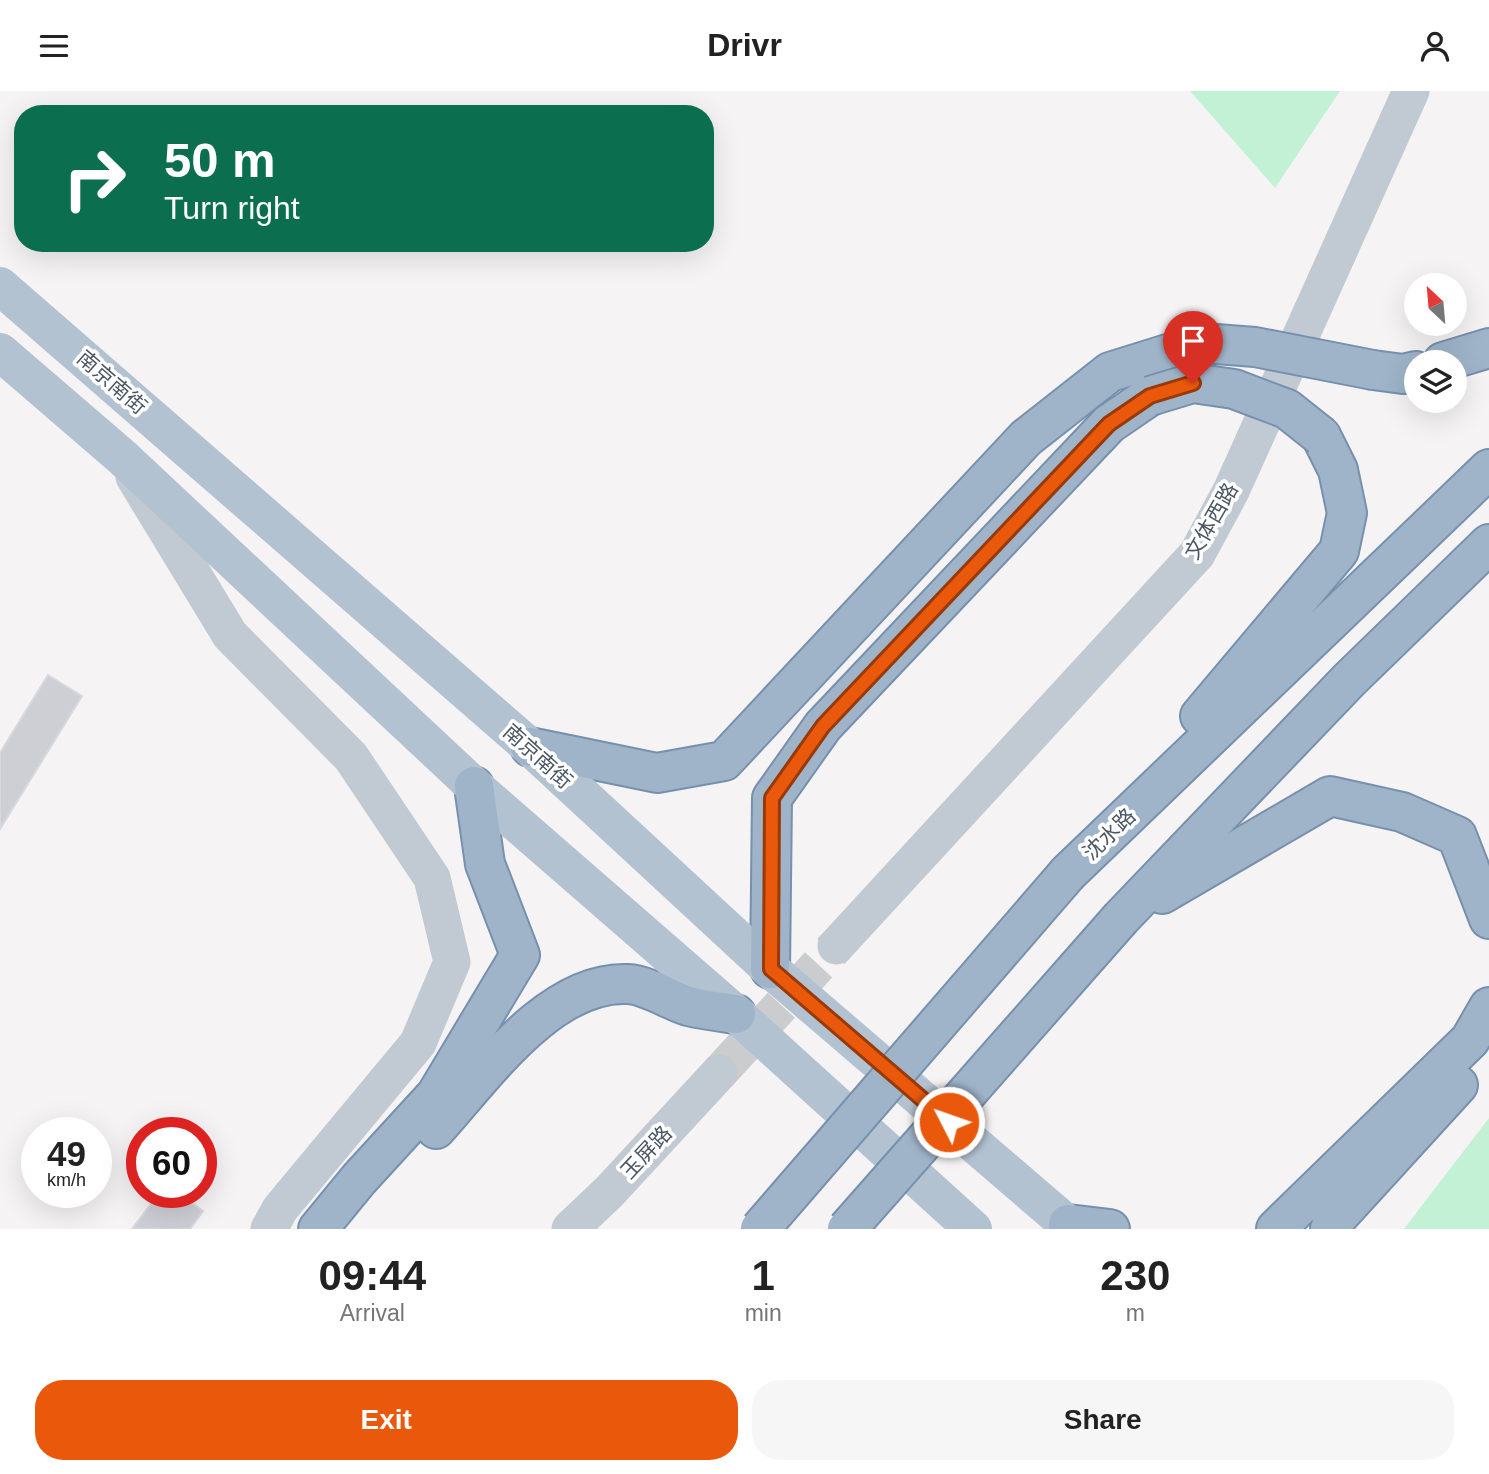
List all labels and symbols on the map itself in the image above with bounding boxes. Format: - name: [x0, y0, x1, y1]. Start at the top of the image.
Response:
- north arrow: [1404, 273, 1466, 336]
- pin: [1163, 311, 1223, 383]
- street label: 南京南街: [73, 346, 151, 418]
- street label: 文体西路: [1180, 479, 1242, 563]
- street label: 南京南街: [499, 719, 577, 793]
- street label: 沈水路: [1078, 804, 1140, 864]
- position arrow: [912, 1085, 986, 1159]
- speed limit sign: 60: [126, 1117, 217, 1208]
- street label: 玉屏路: [616, 1121, 676, 1183]

